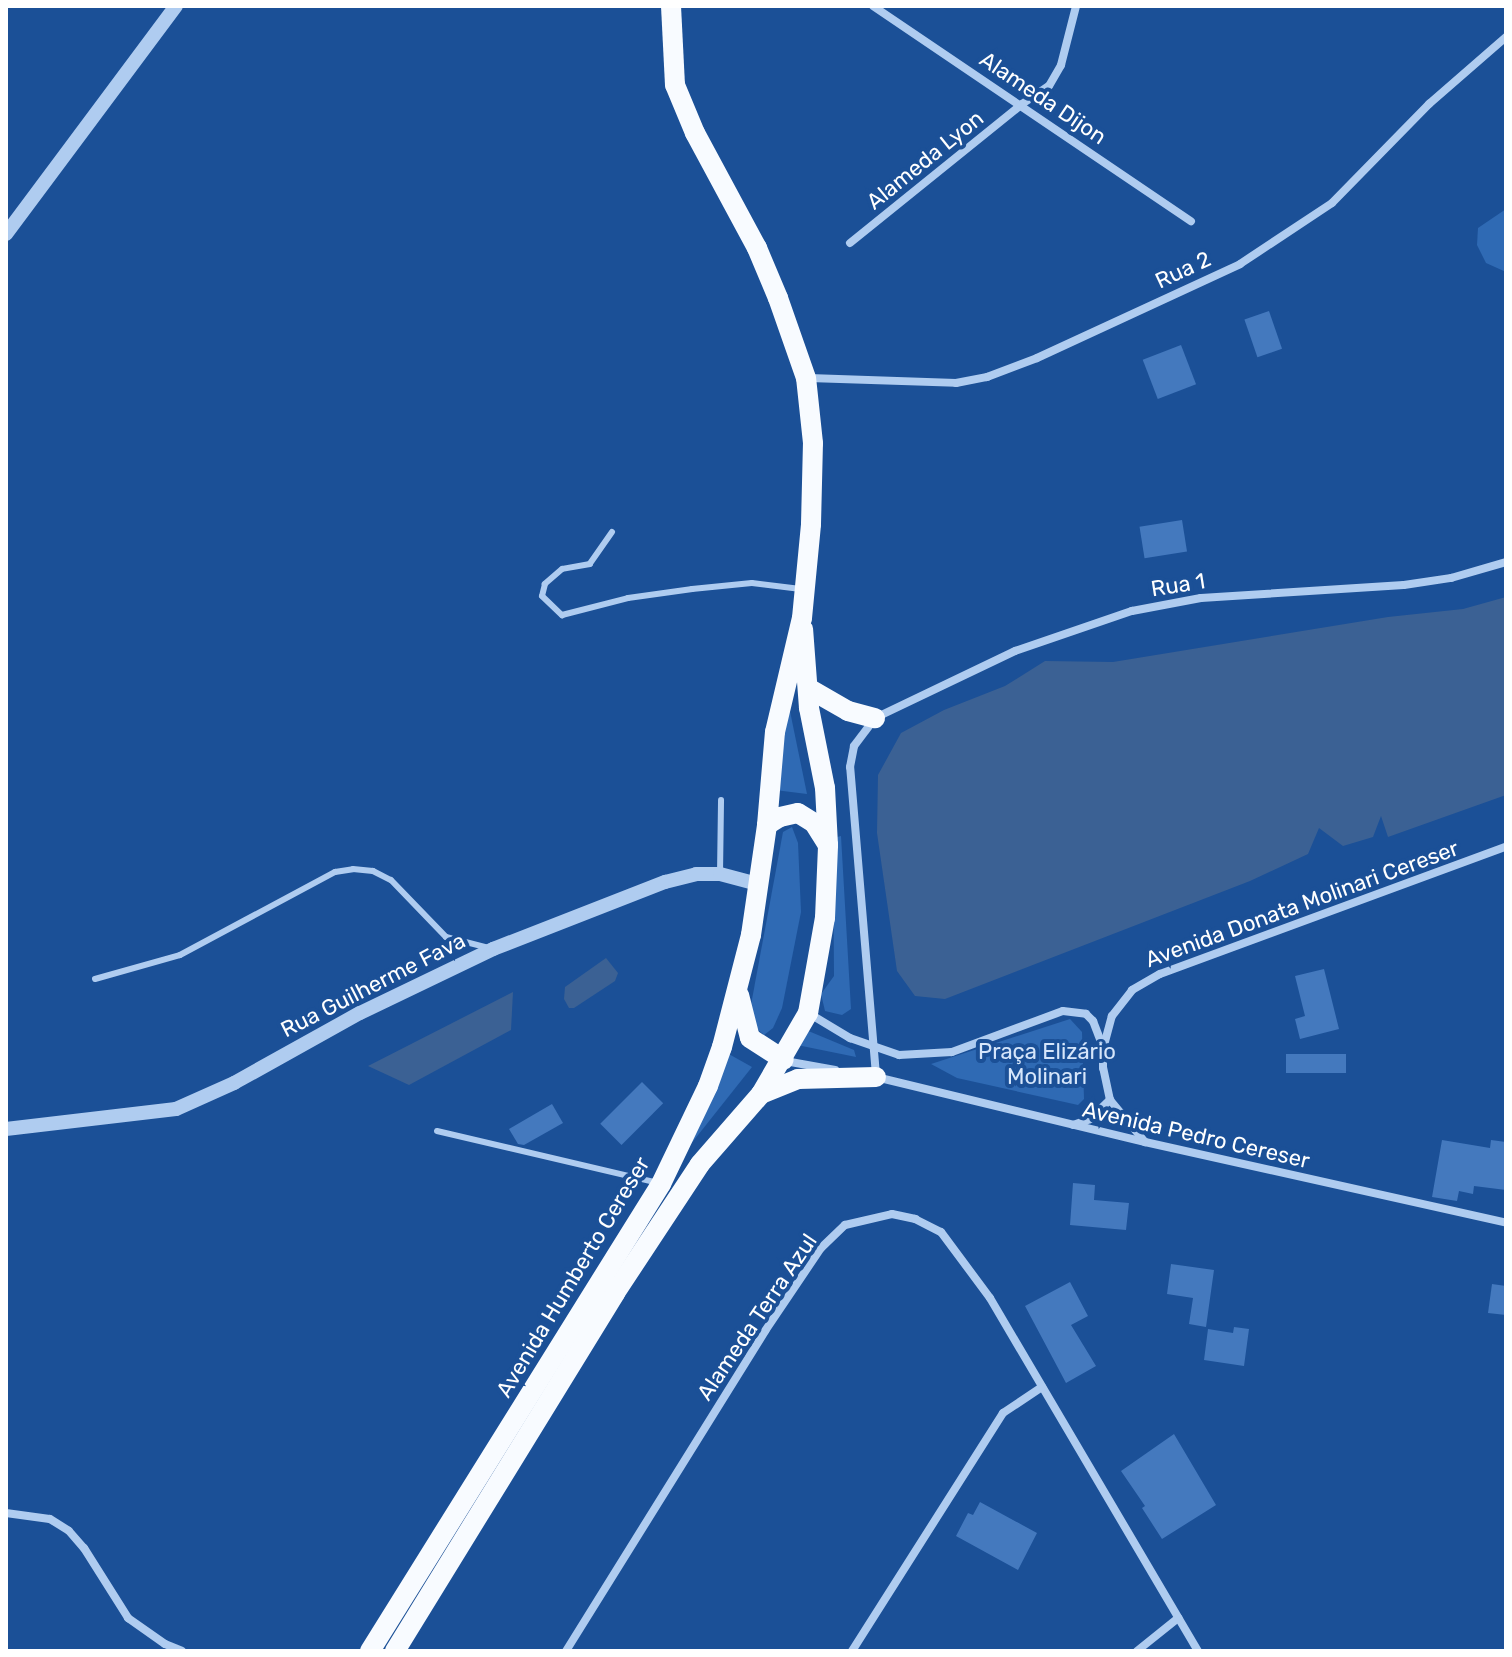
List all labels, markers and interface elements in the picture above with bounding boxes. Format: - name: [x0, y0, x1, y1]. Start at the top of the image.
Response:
- street label: Alameda Dijon: [975, 46, 1111, 150]
- street label: Alameda Lyon: [861, 105, 989, 215]
- street label: Rua 2: [1151, 246, 1215, 294]
- street label: Rua 1: [1149, 568, 1207, 602]
- street label: Avenida Donata Molinari Cereser: [1142, 835, 1462, 973]
- street label: Rua Guilherme Fava: [276, 927, 470, 1043]
- park label: Praça Elizário Molinari: [978, 1038, 1116, 1090]
- street label: Avenida Pedro Cereser: [1080, 1096, 1312, 1174]
- street label: Avenida Humberto Cereser: [491, 1152, 655, 1402]
- street label: Alameda Terra Azul: [691, 1228, 823, 1406]

